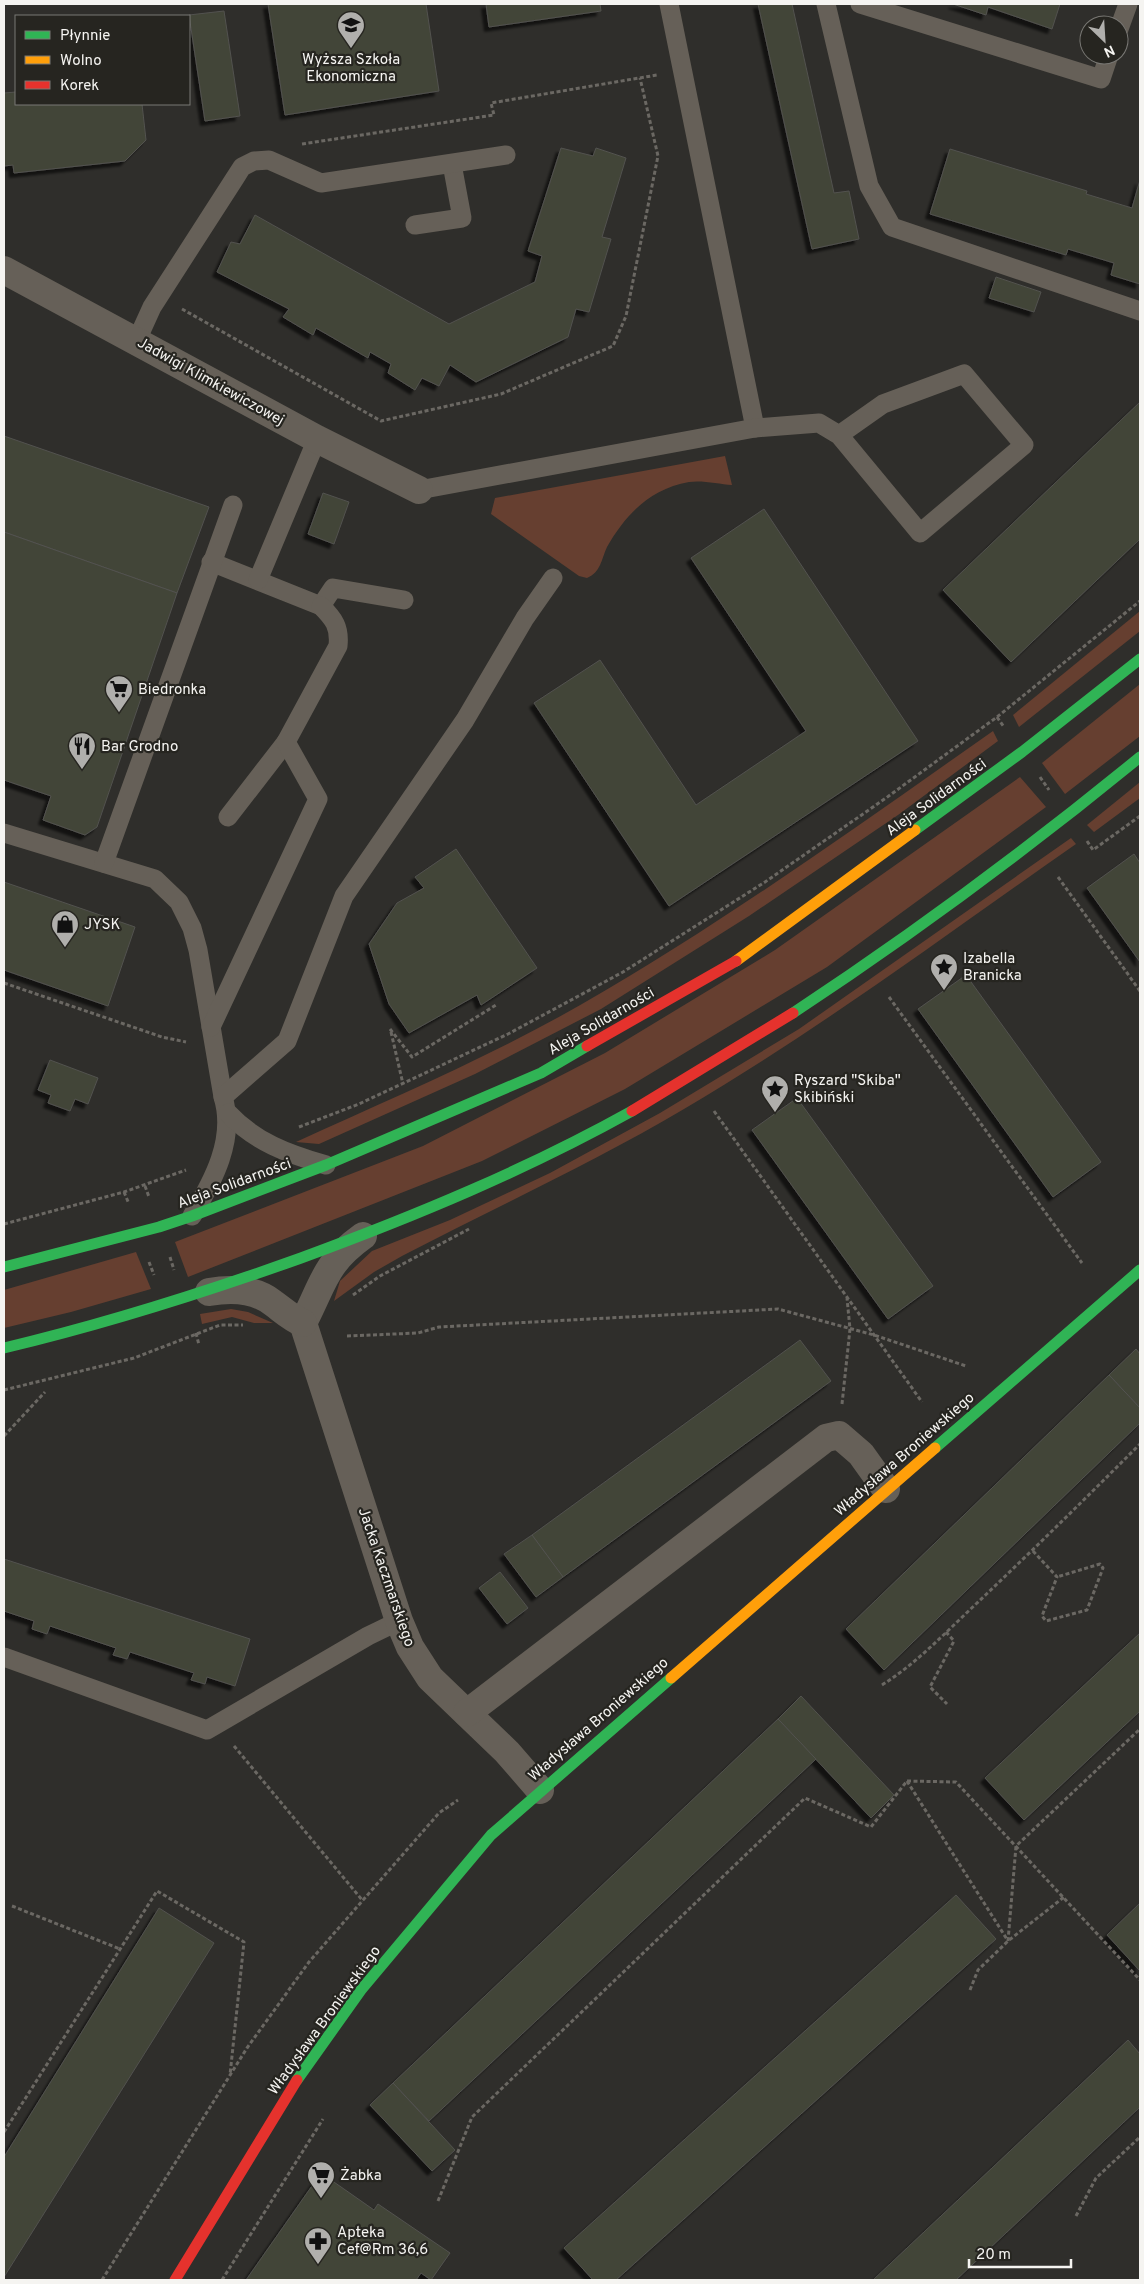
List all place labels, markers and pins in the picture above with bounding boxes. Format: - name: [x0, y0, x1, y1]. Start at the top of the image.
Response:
- school or university icon: Wyższa Szkoła Ekonomiczna: [336, 10, 366, 49]
- place label: Wyższa Szkoła Ekonomiczna: [302, 51, 400, 87]
- supermarket icon: Biedronka: [104, 674, 134, 713]
- place label: Biedronka: [138, 681, 206, 700]
- restaurant icon: Bar Grodno: [67, 731, 97, 770]
- place label: Bar Grodno: [101, 738, 178, 757]
- shop icon: JYSK: [50, 909, 80, 948]
- place label: JYSK: [84, 916, 120, 935]
- place label: Izabella Branicka: [963, 950, 1022, 986]
- place icon: Izabella Branicka: [929, 952, 959, 991]
- place label: Ryszard "Skiba" Skibiński: [794, 1072, 901, 1108]
- place icon: Ryszard "Skiba" Skibiński: [760, 1074, 790, 1113]
- supermarket icon: Żabka: [306, 2160, 336, 2199]
- place label: Żabka: [340, 2166, 382, 2186]
- place label: Apteka Cef@Rm 36,6: [337, 2224, 428, 2260]
- pharmacy icon: Apteka Cef@Rm 36,6: [303, 2226, 333, 2265]

